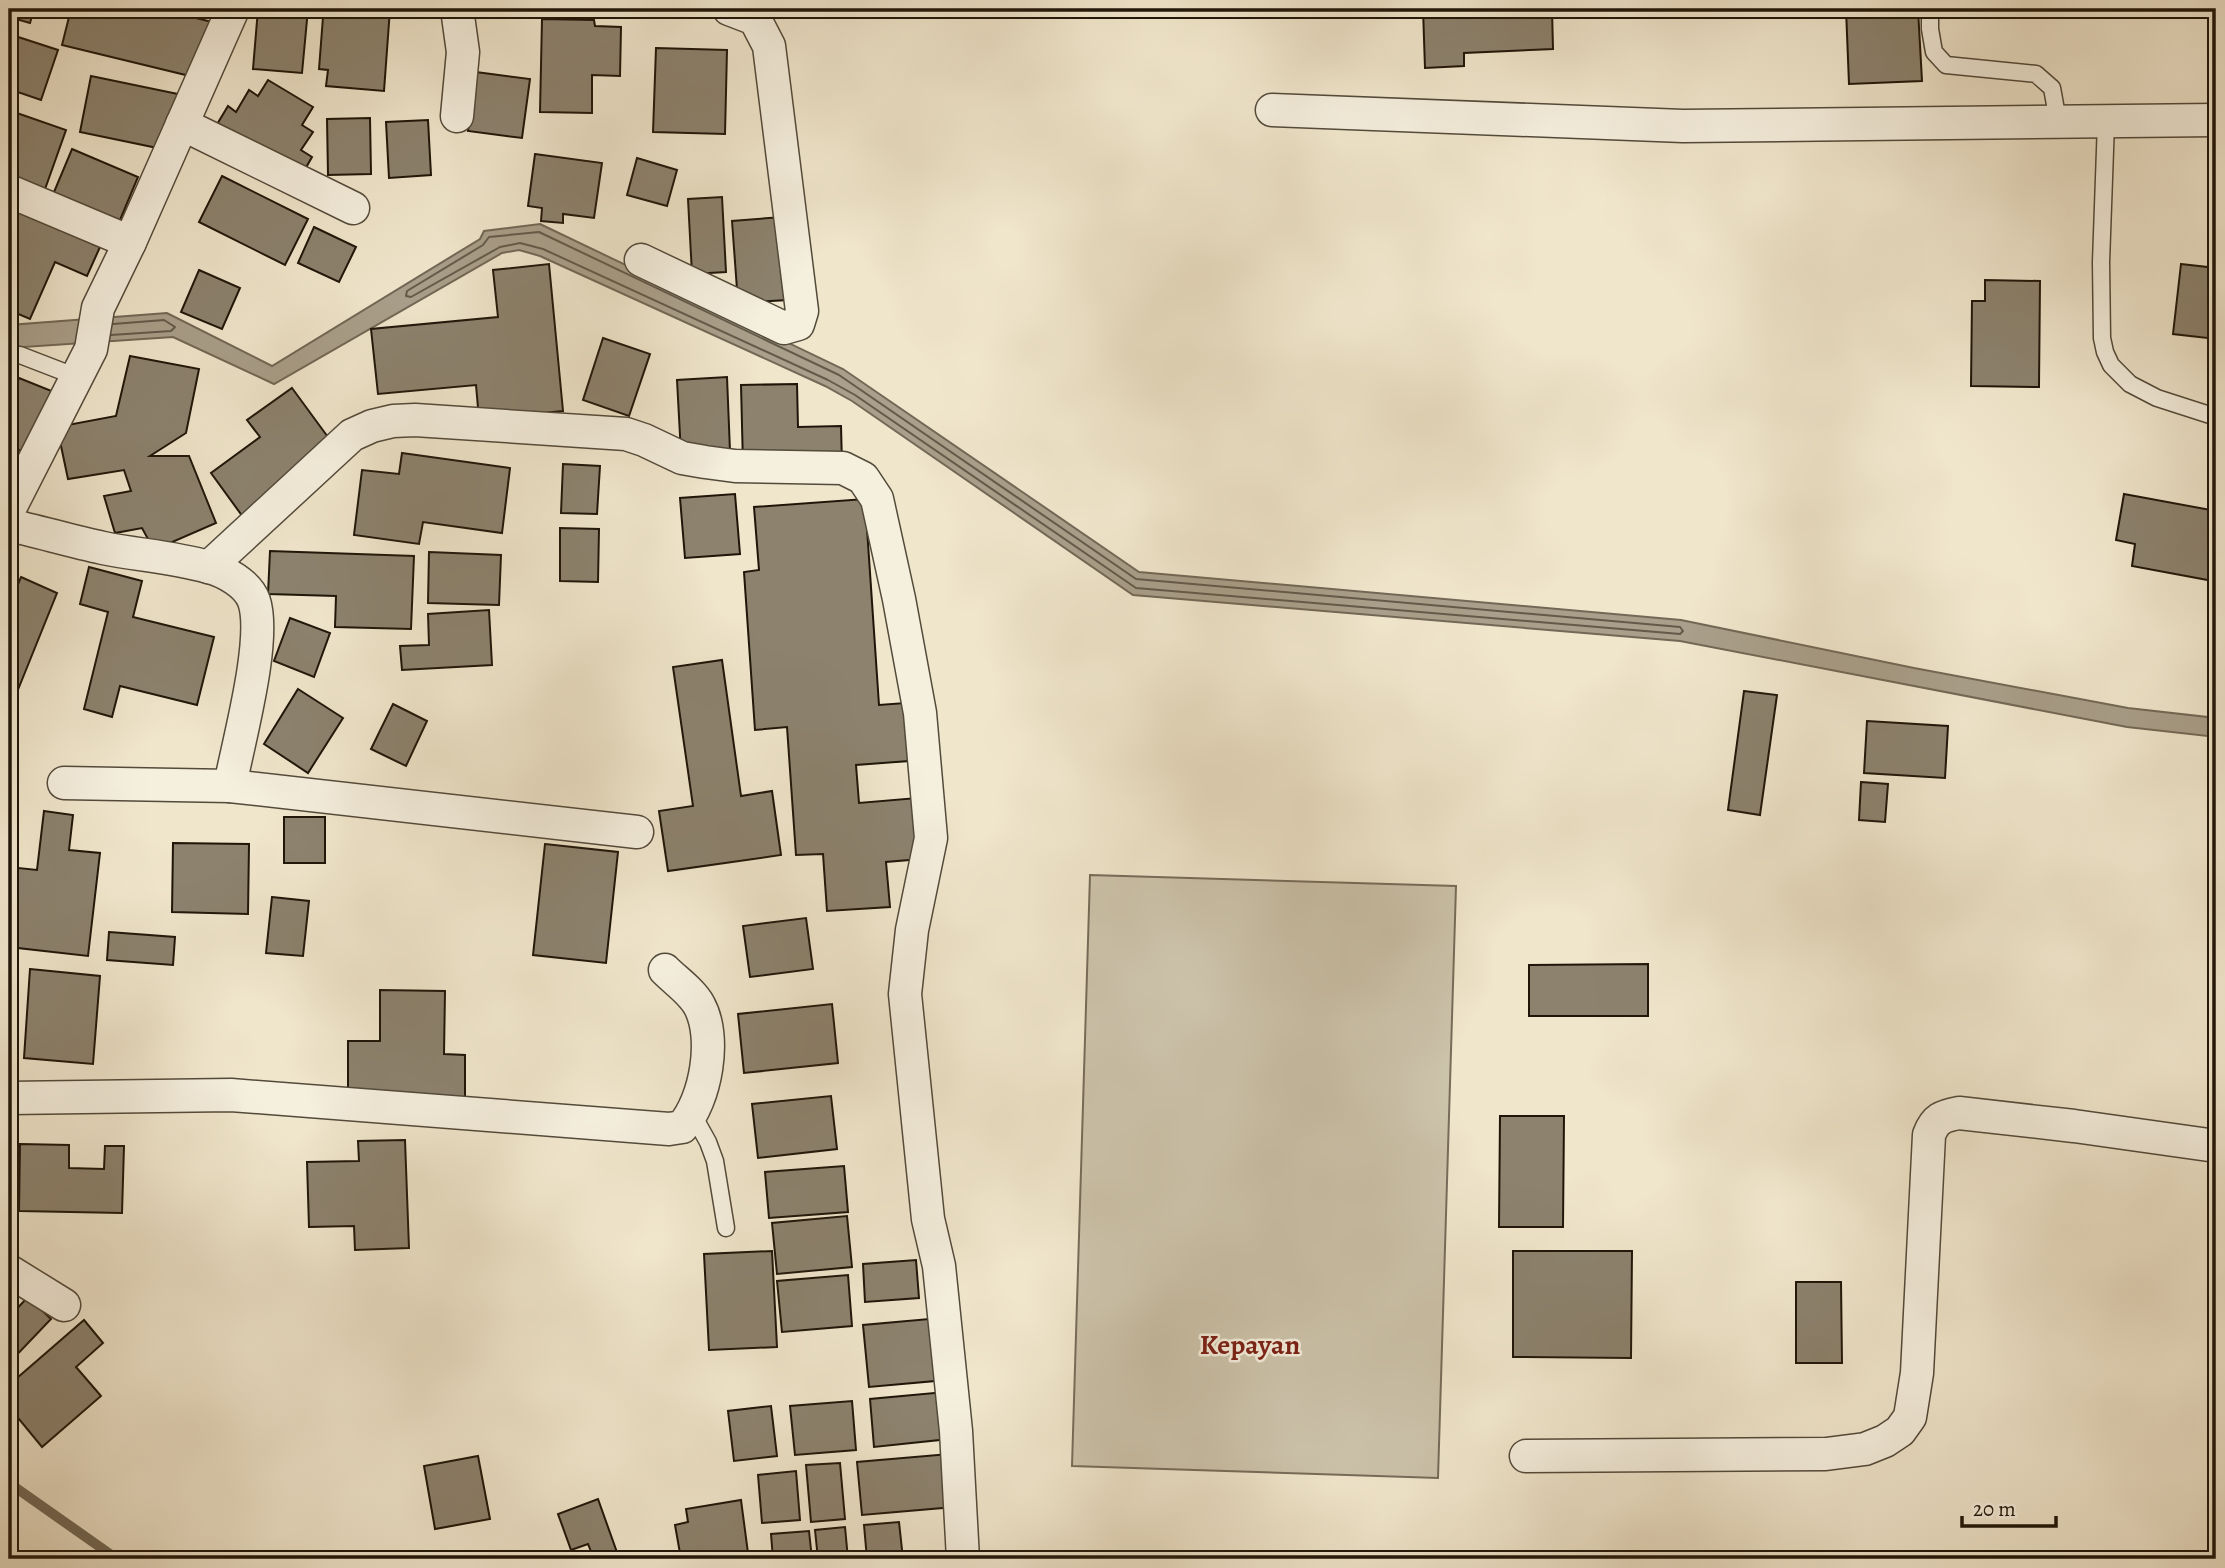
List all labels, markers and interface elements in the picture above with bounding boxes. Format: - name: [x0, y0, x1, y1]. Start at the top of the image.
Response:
- district label: Kepayan: [1200, 1326, 1300, 1364]
- scale bar: [1962, 1484, 2057, 1528]
- text: 20 m: [1973, 1495, 2016, 1523]

